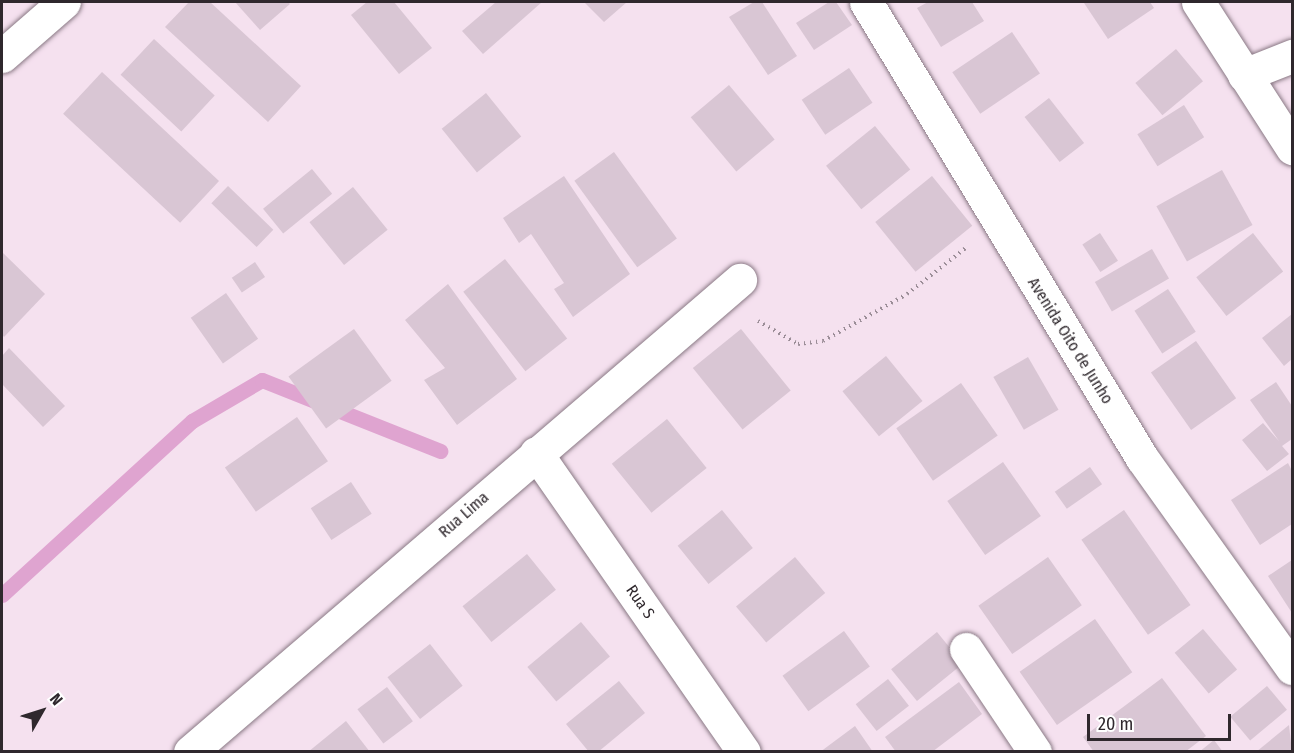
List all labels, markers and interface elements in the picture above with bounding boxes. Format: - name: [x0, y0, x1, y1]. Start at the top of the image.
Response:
- street label: Avenida Oito de Junho: [1023, 274, 1117, 408]
- street label: Rua Lima: [435, 488, 493, 542]
- street label: Rua S: [622, 581, 658, 623]
- north arrow: [12, 681, 72, 741]
- text: N: [46, 690, 67, 709]
- scale bar: [1090, 702, 1234, 740]
- text: 20 m: [1098, 713, 1133, 735]

